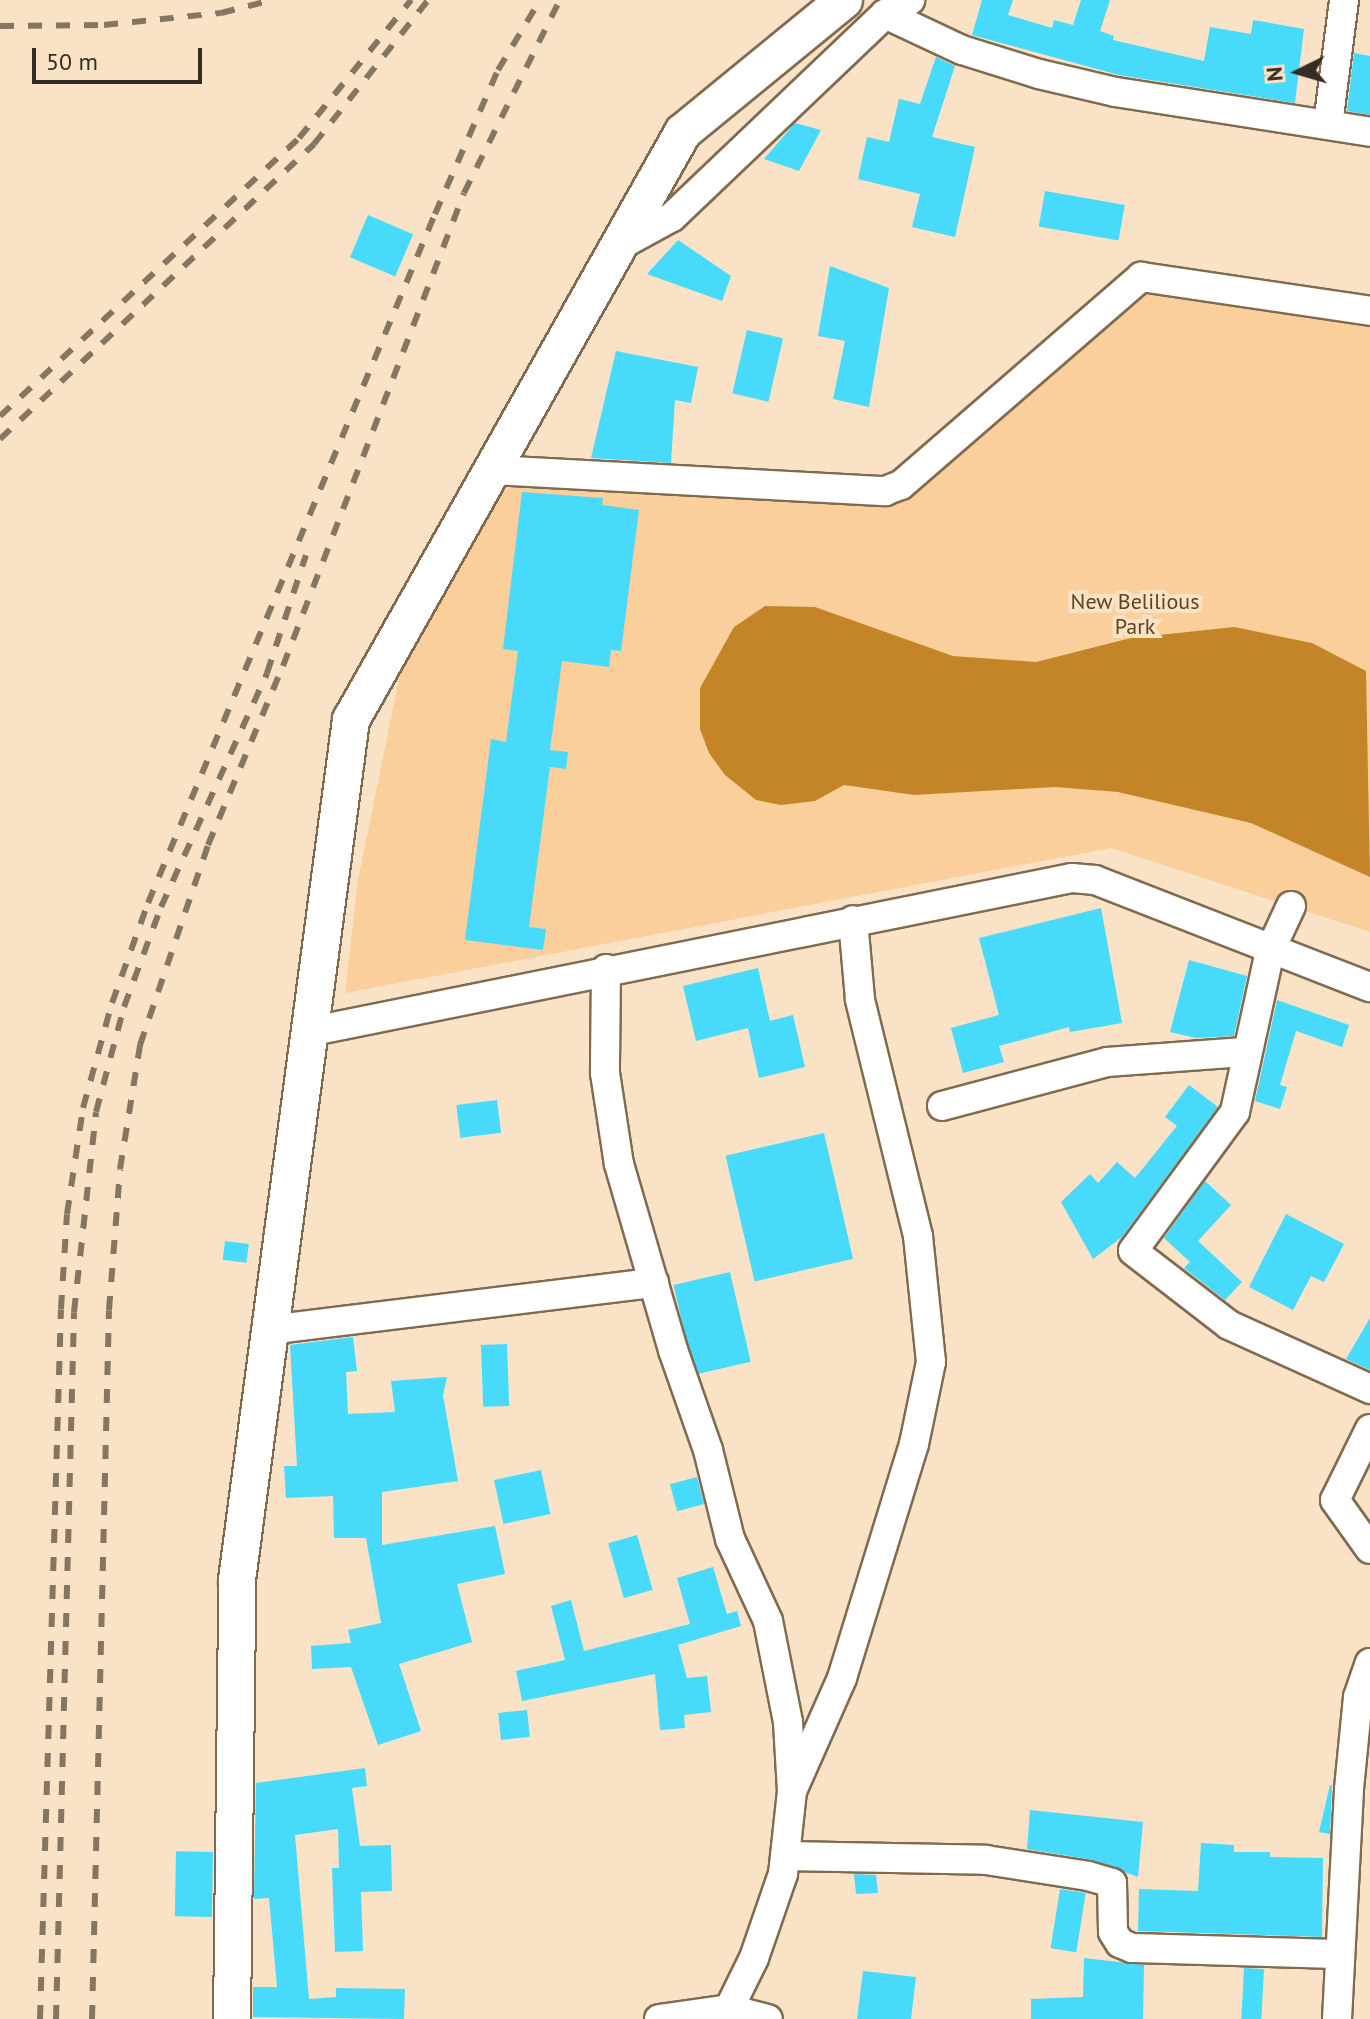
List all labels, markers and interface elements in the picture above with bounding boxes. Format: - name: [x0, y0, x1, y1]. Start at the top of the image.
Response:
- scale bar: [36, 32, 206, 82]
- north arrow: [1258, 32, 1338, 112]
- text: 50 m: [46, 46, 98, 77]
- text: N: [1260, 66, 1289, 83]
- park label: New Belilious Park: [1070, 588, 1200, 640]

